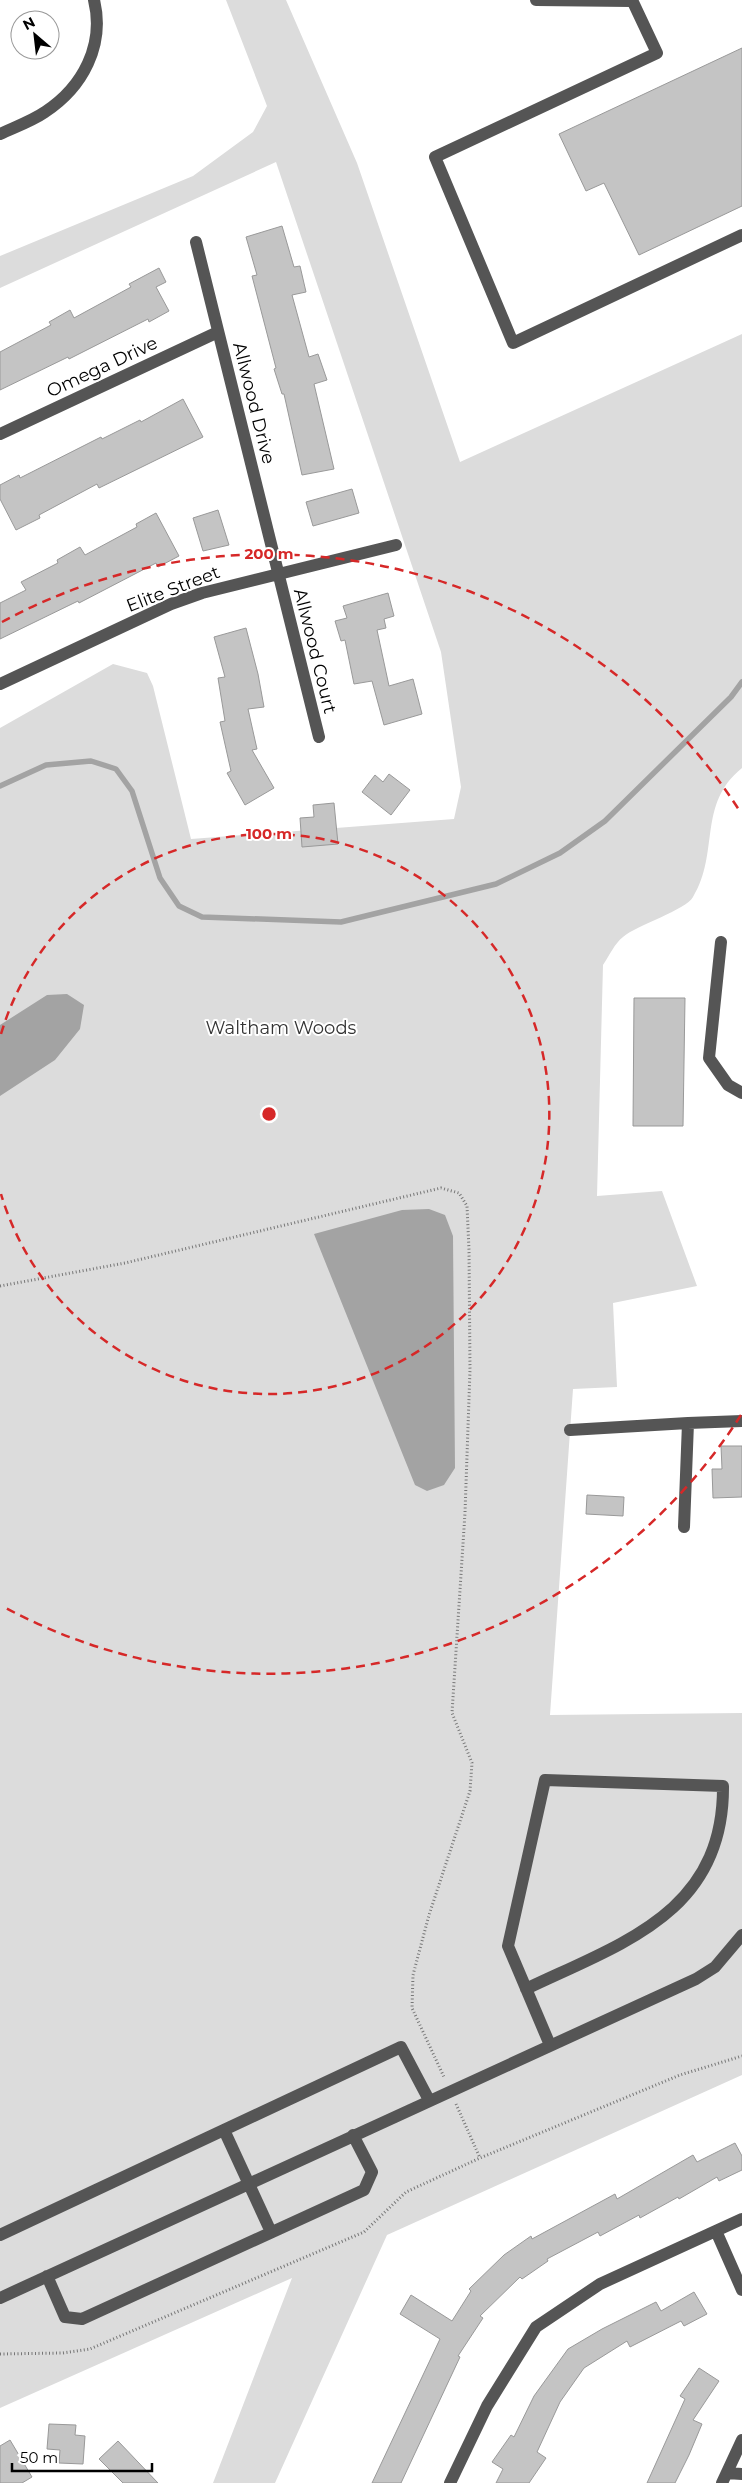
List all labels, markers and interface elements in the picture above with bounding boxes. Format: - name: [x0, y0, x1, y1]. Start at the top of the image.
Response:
- north arrow: [10, 10, 60, 60]
- text: N: [20, 13, 38, 34]
- street label: Omega Drive: [43, 332, 161, 402]
- street label: Allwood Drive: [228, 340, 280, 466]
- text: 200 m: [244, 544, 294, 563]
- street label: Elite Street: [123, 561, 223, 617]
- street label: Allwood Court: [289, 586, 341, 716]
- text: 100 m: [246, 824, 292, 843]
- park label: Waltham Woods: [206, 1017, 357, 1039]
- centre of rings: [260, 1105, 278, 1123]
- scale bar: [12, 2440, 152, 2472]
- text: 50 m: [20, 2448, 58, 2467]

